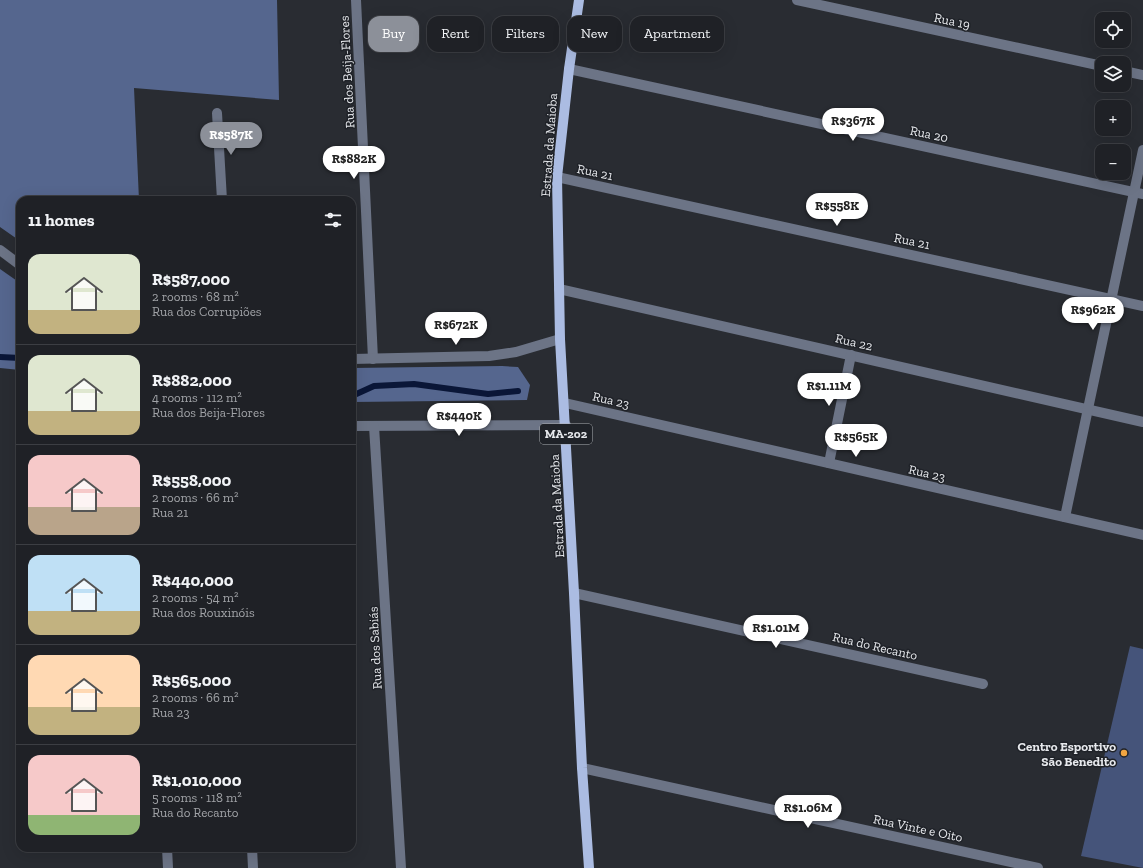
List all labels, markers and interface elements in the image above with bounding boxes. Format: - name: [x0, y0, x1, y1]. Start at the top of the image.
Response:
- street label: Rua 19: [933, 10, 971, 32]
- map controls: [1095, 12, 1131, 180]
- button: locate: [1095, 12, 1131, 48]
- street label: Rua dos Beija-Flores: [337, 15, 358, 129]
- chip: Buy: [368, 16, 419, 52]
- chip: Rent: [427, 16, 484, 52]
- chip: Filters: [492, 16, 559, 52]
- chip: New: [567, 16, 622, 52]
- chip: Apartment: [630, 16, 724, 52]
- button: layers: [1095, 56, 1131, 92]
- street label: Estrada da Maioba: [538, 92, 560, 197]
- button: +: [1095, 100, 1131, 136]
- pin: R$367K: [820, 108, 886, 142]
- text: R$367K: [831, 113, 875, 128]
- pin: R$587K: [198, 122, 264, 156]
- street label: Rua 20: [908, 123, 950, 145]
- text: R$587K: [209, 127, 253, 142]
- button: −: [1095, 144, 1131, 180]
- pin: R$882K: [321, 146, 387, 180]
- text: R$882K: [332, 151, 376, 166]
- street label: Rua 21: [576, 161, 614, 183]
- pin: R$558K: [804, 193, 870, 227]
- text: R$558K: [815, 198, 859, 213]
- icon: filters: [322, 209, 344, 231]
- text: 11 homes: [28, 210, 95, 230]
- street label: Rua 21: [893, 230, 931, 252]
- text: R$587,000: [152, 269, 230, 289]
- icon: home: [60, 270, 108, 318]
- text: 2 rooms · 68 m²: [152, 289, 239, 304]
- pin: R$962K: [1060, 297, 1126, 331]
- text: R$962K: [1071, 302, 1115, 317]
- text: Rua dos Corrupiões: [152, 304, 262, 319]
- pin: R$672K: [423, 312, 489, 346]
- text: R$672K: [434, 317, 478, 332]
- street label: Rua 22: [834, 330, 874, 354]
- text: R$882,000: [152, 370, 232, 390]
- icon: home: [60, 371, 108, 419]
- pin: R$1.11M: [792, 373, 866, 407]
- text: R$1.11M: [806, 378, 852, 393]
- street label: Rua 23: [591, 388, 631, 412]
- text: 4 rooms · 112 m²: [152, 390, 242, 405]
- pin: R$440K: [426, 403, 492, 437]
- text: Rua dos Beija-Flores: [152, 405, 265, 420]
- text: R$440K: [436, 408, 482, 423]
- road number: MA-202: [540, 424, 592, 444]
- pin: R$565K: [823, 424, 889, 458]
- text: R$565K: [834, 429, 878, 444]
- street label: Estrada da Maioba: [547, 453, 567, 558]
- street label: Rua 23: [907, 461, 947, 485]
- text: R$558,000: [152, 470, 231, 490]
- icon: home: [60, 471, 108, 519]
- text: 2 rooms · 66 m²: [152, 490, 239, 505]
- text: Rua 21: [152, 505, 188, 520]
- text: R$440,000: [152, 570, 234, 590]
- icon: home: [60, 571, 108, 619]
- text: 2 rooms · 54 m²: [152, 590, 238, 605]
- text: Rua dos Rouxinóis: [152, 605, 255, 620]
- street label: Rua dos Sabiás: [365, 606, 385, 690]
- pin: R$1.01M: [739, 615, 813, 649]
- text: R$1.01M: [752, 620, 800, 635]
- street label: Rua do Recanto: [831, 629, 919, 663]
- text: R$565,000: [152, 670, 231, 690]
- icon: home: [60, 671, 108, 719]
- text: 2 rooms · 66 m²: [152, 690, 239, 705]
- text: Rua 23: [152, 705, 190, 720]
- place label: Centro Esportivo São Benedito: [1018, 739, 1116, 769]
- marker: Centro Esportivo São Benedito: [1119, 748, 1129, 758]
- text: R$1,010,000: [152, 770, 241, 790]
- icon: home: [60, 771, 108, 819]
- text: 5 rooms · 118 m²: [152, 790, 242, 805]
- pin: R$1.06M: [771, 795, 845, 829]
- text: R$1.06M: [783, 800, 833, 815]
- text: Rua do Recanto: [152, 805, 239, 820]
- street label: Rua Vinte e Oito: [872, 811, 964, 845]

